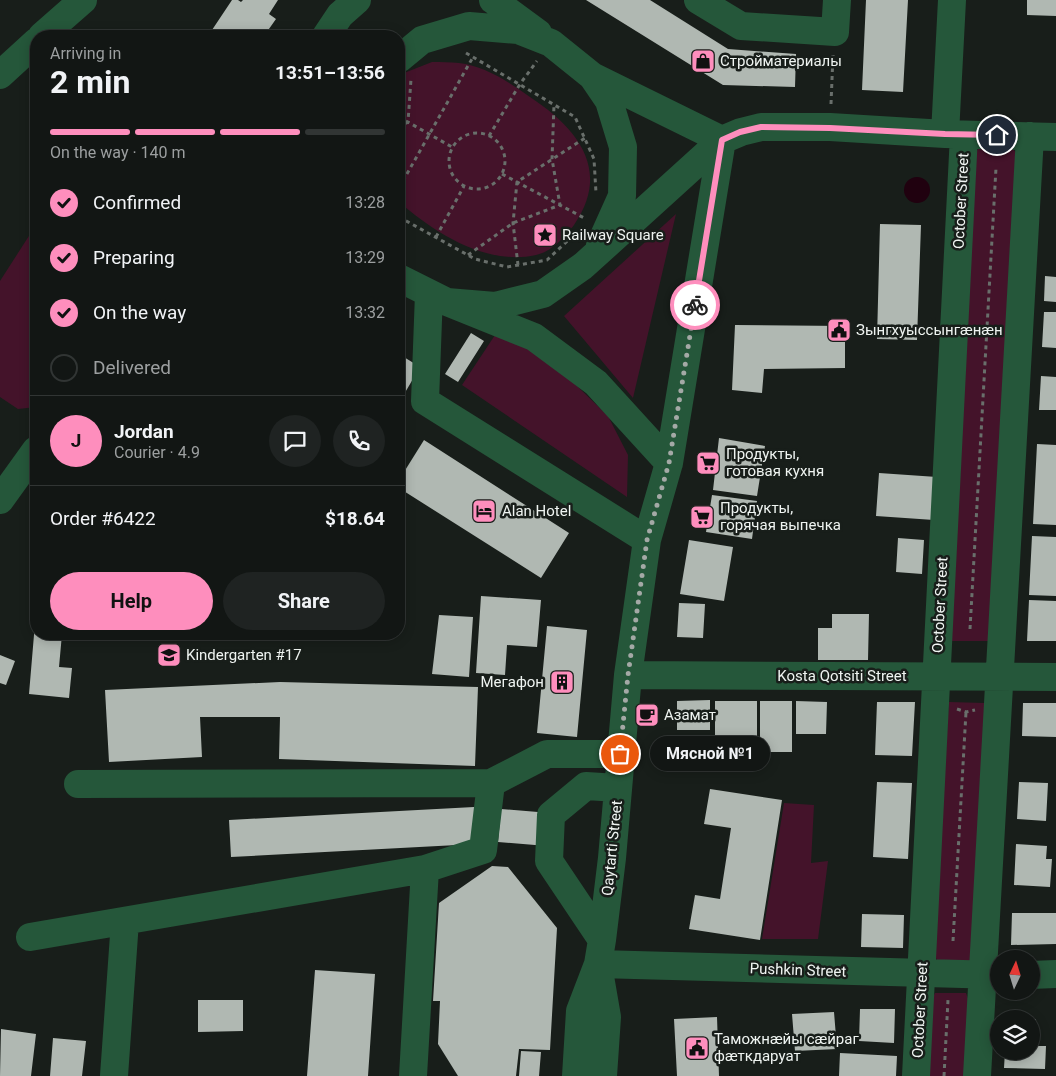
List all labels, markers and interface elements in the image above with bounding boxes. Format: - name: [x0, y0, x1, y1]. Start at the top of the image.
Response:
- text: Arriving in: [50, 44, 121, 63]
- shop icon: Стройматериалы: [690, 48, 716, 74]
- place label: Стройматериалы: [720, 52, 842, 70]
- text: 13:51–13:56: [275, 61, 385, 84]
- text: 2 min: [50, 63, 130, 101]
- pin: [976, 114, 1018, 156]
- icon: home: [983, 121, 1011, 149]
- text: On the way · 140 m: [50, 143, 186, 162]
- street label: October Street: [949, 152, 973, 250]
- icon: check: [50, 189, 78, 217]
- text: Confirmed: [93, 191, 181, 214]
- text: 13:28: [345, 193, 385, 212]
- place icon: Railway Square: [532, 222, 558, 248]
- place label: Railway Square: [562, 226, 664, 244]
- icon: check: [50, 244, 78, 272]
- text: Preparing: [93, 246, 175, 269]
- text: 13:29: [345, 248, 385, 267]
- courier: [670, 280, 720, 330]
- icon: bike: [681, 291, 709, 319]
- icon: check: [50, 299, 78, 327]
- text: On the way: [93, 301, 186, 324]
- text: 13:32: [345, 303, 385, 322]
- public building icon: Зынгхуыссынгæнæн: [826, 317, 852, 343]
- place label: Зынгхуыссынгæнæн: [856, 321, 1003, 339]
- text: Delivered: [93, 356, 171, 379]
- button: chat: [269, 415, 321, 467]
- button: phone: [333, 415, 385, 467]
- text: Jordan: [114, 420, 174, 443]
- text: J: [71, 429, 81, 452]
- text: Courier · 4.9: [114, 443, 200, 462]
- place label: Продукты, готовая кухня: [726, 445, 824, 480]
- supermarket icon: Продукты, готовая кухня: [695, 450, 721, 476]
- hotel icon: Alan Hotel: [471, 498, 497, 524]
- place label: Продукты, горячая выпечка: [720, 499, 841, 534]
- place label: Alan Hotel: [502, 502, 571, 520]
- supermarket icon: Продукты, горячая выпечка: [689, 504, 715, 530]
- text: Order #6422: [50, 507, 156, 530]
- text: $18.64: [325, 507, 385, 530]
- street label: October Street: [928, 556, 952, 654]
- button: Help: [50, 572, 213, 630]
- button: Share: [223, 572, 385, 630]
- school or university icon: Kindergarten #17: [156, 642, 182, 668]
- place label: Kindergarten #17: [186, 646, 302, 664]
- street label: Kosta Qotsiti Street: [777, 667, 907, 685]
- building icon: Мегафон: [549, 669, 575, 695]
- place label: Мегафон: [480, 673, 544, 691]
- cafe icon: Азамат: [634, 702, 660, 728]
- place label: Азамат: [664, 706, 716, 724]
- pin: [599, 733, 641, 775]
- callout: Мясной №1: [650, 736, 770, 772]
- icon: bag: [606, 740, 634, 768]
- text: Мясной №1: [666, 744, 754, 763]
- street label: Qaytarti Street: [598, 799, 626, 897]
- north arrow: [990, 950, 1040, 1000]
- map controls: [990, 950, 1040, 1060]
- street label: Pushkin Street: [749, 959, 847, 981]
- street label: October Street: [908, 961, 932, 1059]
- button: layers: [990, 1010, 1040, 1060]
- place label: Таможнæйы сæйраг фæткдаруат: [714, 1030, 859, 1065]
- public building icon: Таможнæйы сæйраг фæткдаруат: [684, 1035, 710, 1061]

